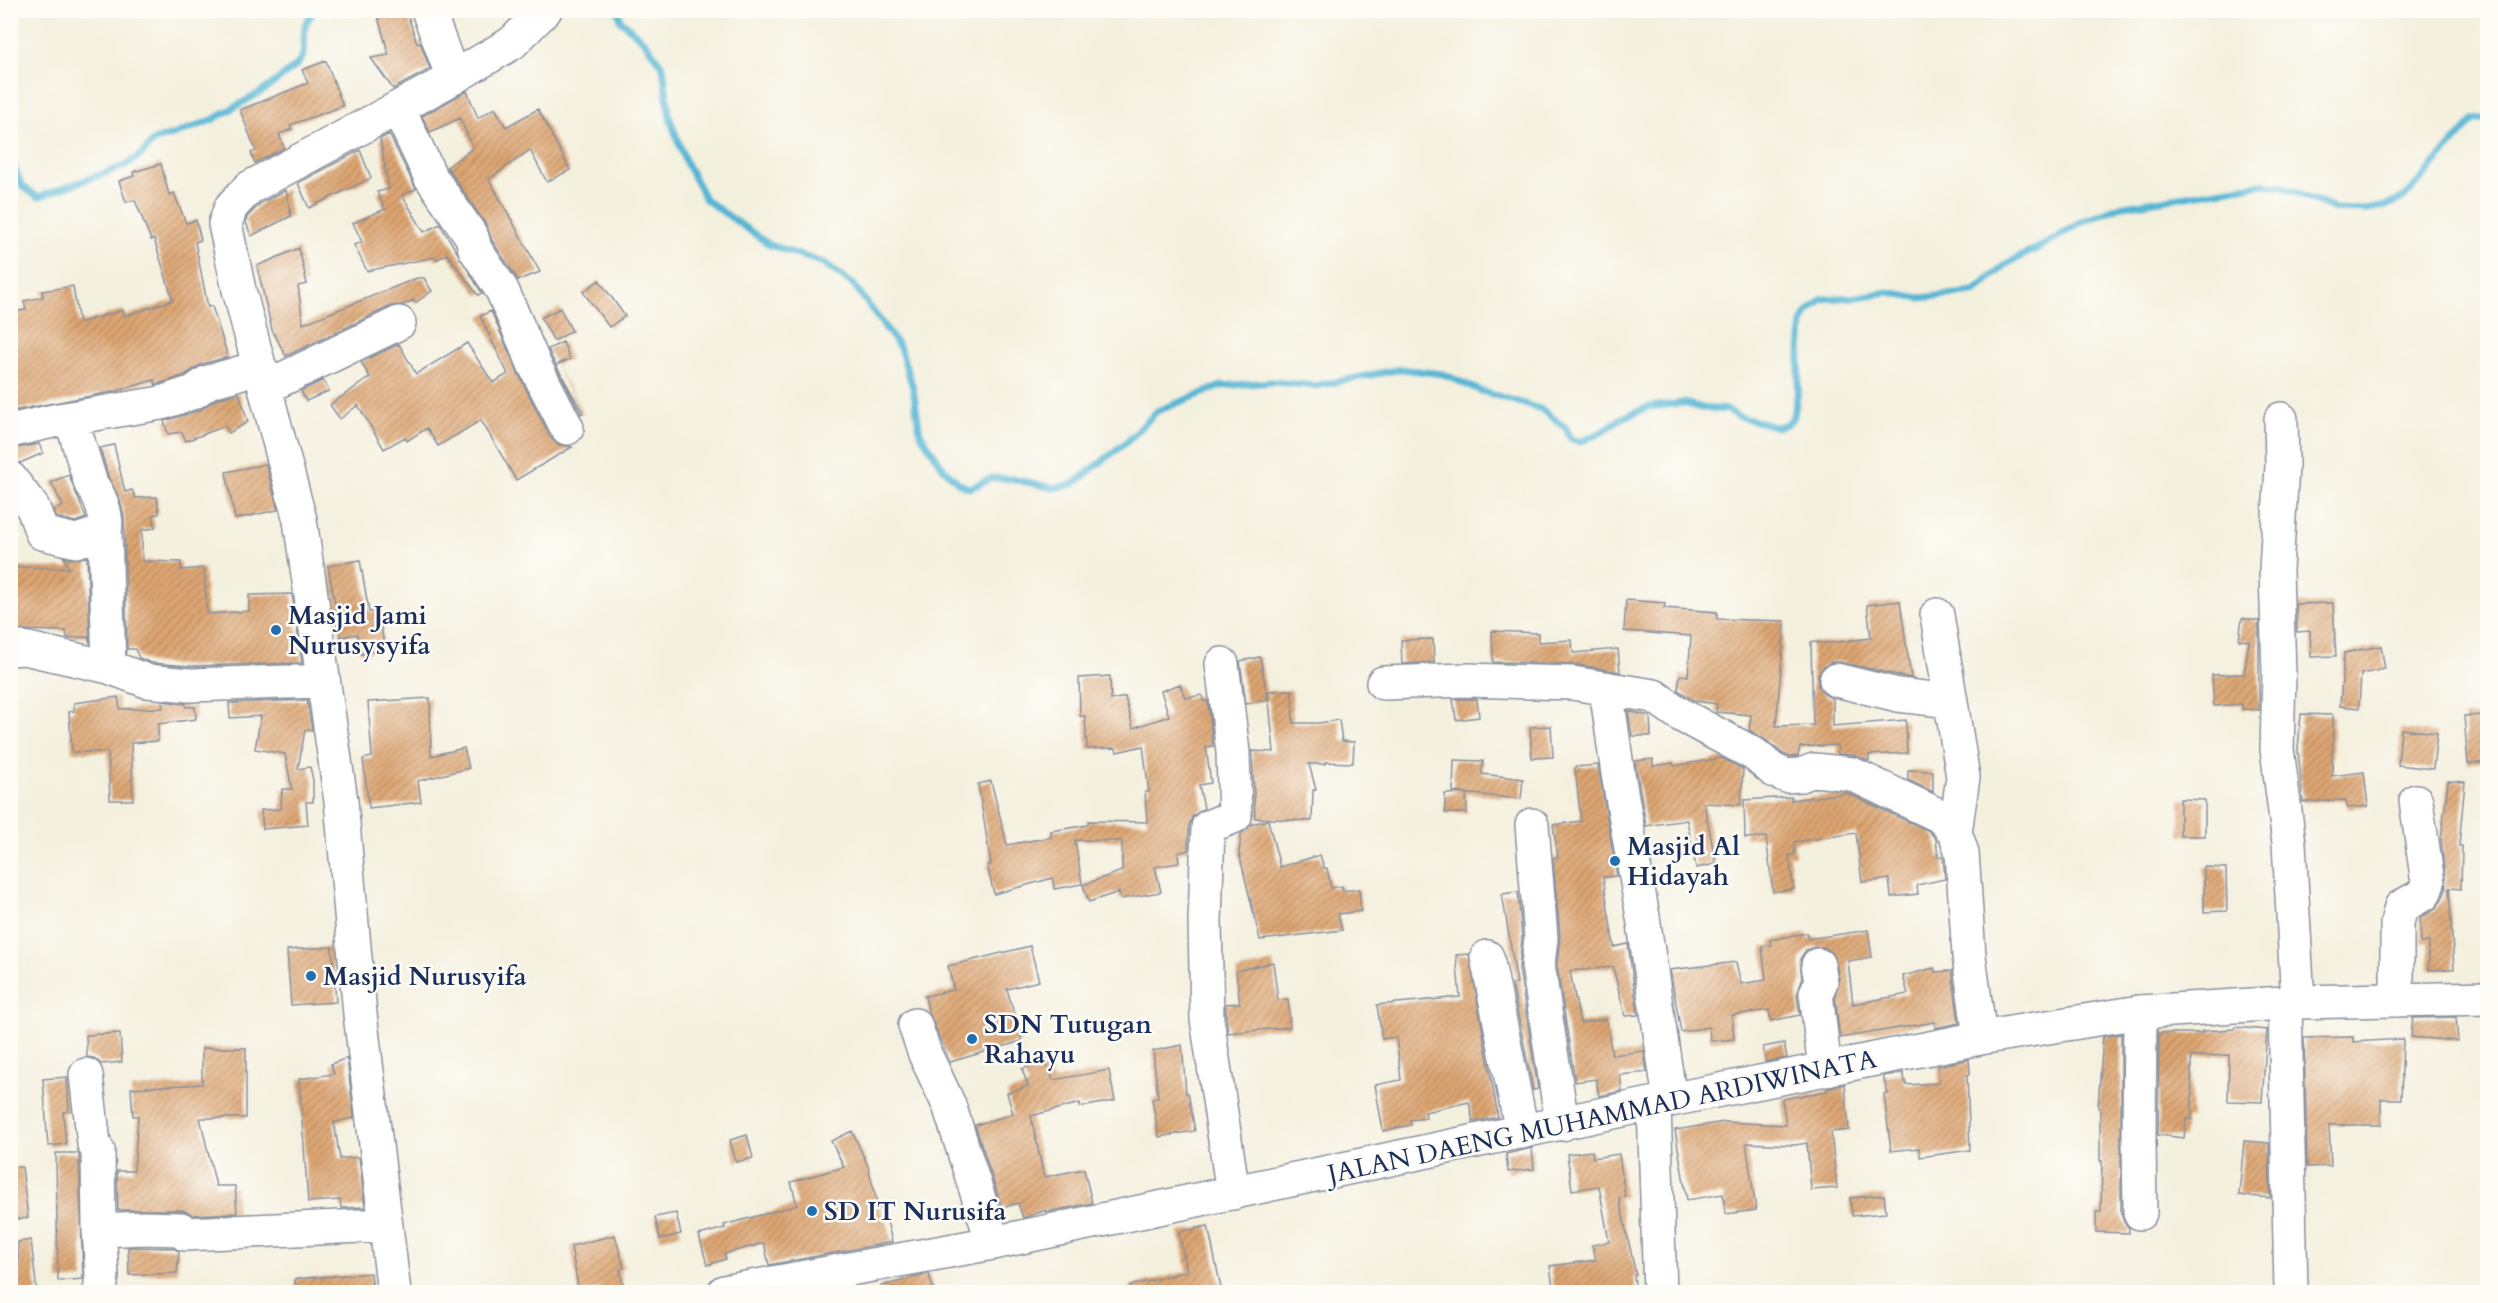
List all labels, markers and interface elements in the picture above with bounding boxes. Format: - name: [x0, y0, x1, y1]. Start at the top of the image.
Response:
- place label: Masjid Jami Nurusysyifa: [288, 598, 430, 663]
- marker: Masjid Jami Nurusysyifa: [269, 623, 283, 637]
- place label: Masjid Al Hidayah: [1627, 829, 1740, 894]
- marker: Masjid Al Hidayah: [1608, 854, 1622, 868]
- place label: Masjid Nurusyifa: [323, 959, 527, 994]
- marker: Masjid Nurusyifa: [304, 969, 318, 983]
- place label: SDN Tutugan Rahayu: [984, 1007, 1152, 1072]
- marker: SDN Tutugan Rahayu: [965, 1032, 979, 1046]
- street label: JALAN DAENG MUHAMMAD ARDIWINATA: [1321, 1041, 1880, 1193]
- place label: SD IT Nurusifa: [824, 1194, 1006, 1229]
- marker: SD IT Nurusifa: [805, 1204, 819, 1218]

